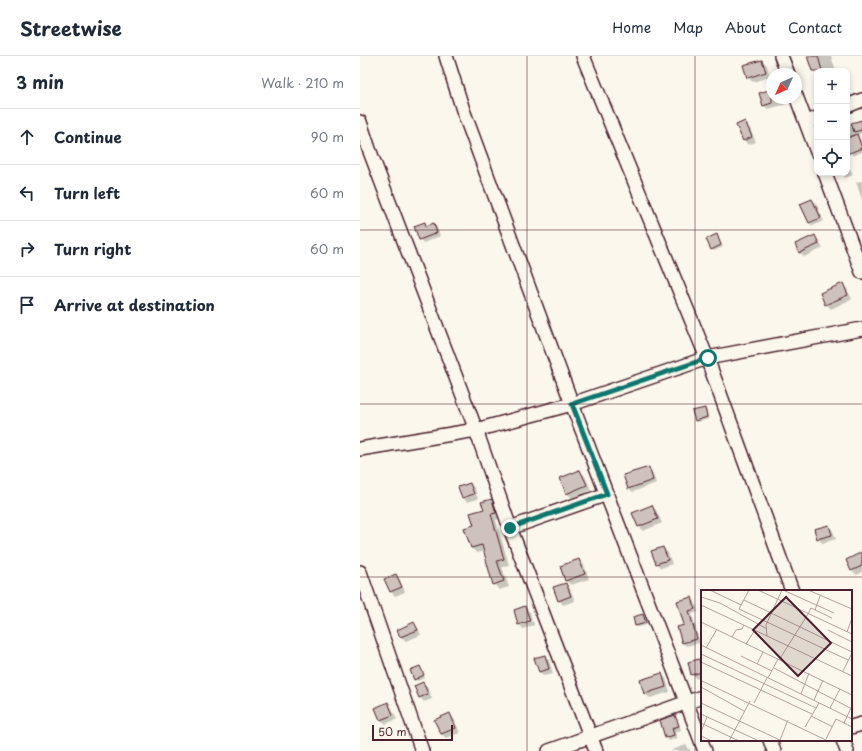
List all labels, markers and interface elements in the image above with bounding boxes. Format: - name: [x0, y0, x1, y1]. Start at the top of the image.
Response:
- text: Streetwise: [20, 14, 122, 42]
- text: Home: [612, 17, 651, 38]
- text: Map: [673, 17, 703, 38]
- text: About: [725, 17, 766, 38]
- text: Contact: [788, 17, 842, 38]
- north arrow: [766, 68, 802, 104]
- map controls: [814, 68, 850, 176]
- button: +: [814, 68, 850, 104]
- text: 3 min: [16, 69, 64, 95]
- text: Walk · 210 m: [261, 73, 344, 92]
- button: −: [814, 104, 850, 140]
- text: Continue: [54, 125, 122, 148]
- icon: ahead: [16, 126, 38, 148]
- text: 90 m: [311, 127, 344, 146]
- button: locate: [814, 140, 850, 176]
- text: Turn left: [54, 181, 120, 204]
- icon: left: [16, 182, 38, 204]
- text: 60 m: [310, 183, 344, 202]
- text: Turn right: [54, 237, 131, 260]
- icon: right: [16, 238, 38, 260]
- text: 60 m: [310, 239, 344, 258]
- text: Arrive at destination: [54, 293, 215, 316]
- icon: arrive: [16, 294, 38, 316]
- route start: [699, 349, 717, 367]
- route end: [501, 519, 519, 537]
- inset map: [701, 590, 852, 741]
- scale bar: [372, 723, 453, 742]
- text: 50 m: [378, 723, 407, 740]

